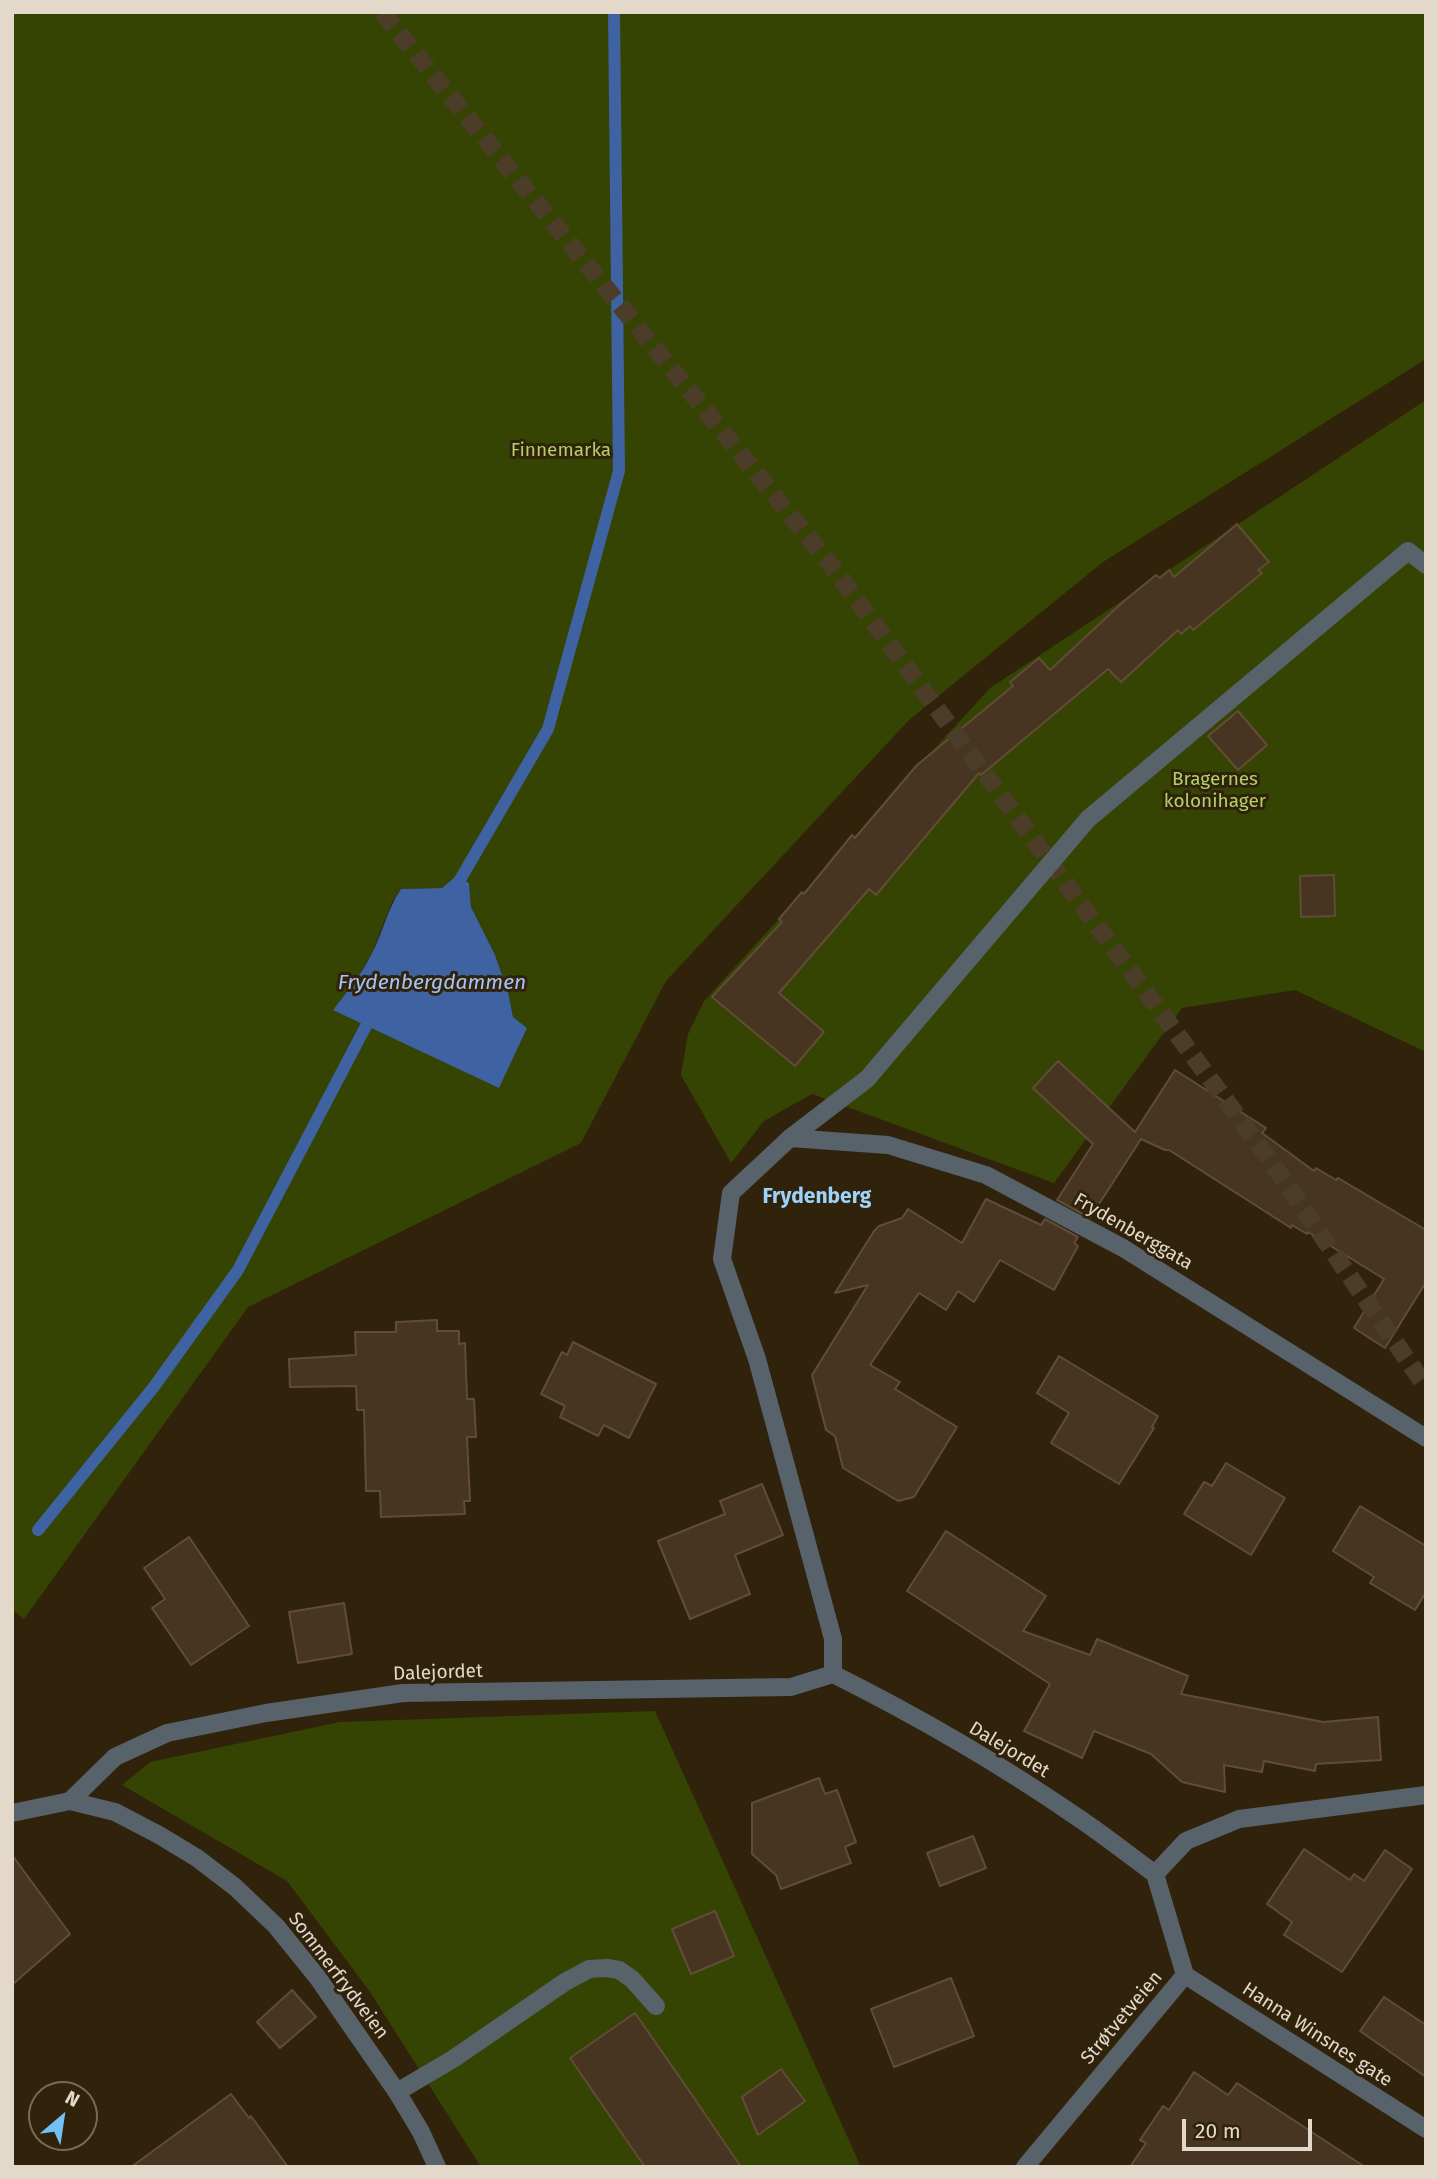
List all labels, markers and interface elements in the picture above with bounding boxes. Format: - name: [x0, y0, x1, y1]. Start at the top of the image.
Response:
- park label: Finnemarka: [511, 440, 611, 462]
- park label: Bragernes kolonihager: [1164, 769, 1266, 813]
- water label: Frydenbergdammen: [338, 970, 526, 996]
- district label: Frydenberg: [763, 1184, 871, 1210]
- street label: Frydenberggata: [1069, 1189, 1197, 1275]
- street label: Dalejordet: [393, 1660, 483, 1686]
- street label: Dalejordet: [965, 1717, 1053, 1783]
- street label: Sommerfrydveien: [283, 1908, 393, 2044]
- street label: Strøtvetveien: [1076, 1967, 1168, 2069]
- street label: Hanna Winsnes gate: [1238, 1978, 1396, 2092]
- north arrow: [28, 2081, 98, 2151]
- text: N: [61, 2086, 84, 2112]
- scale bar: [1186, 2106, 1316, 2150]
- text: 20 m: [1195, 2118, 1241, 2144]

